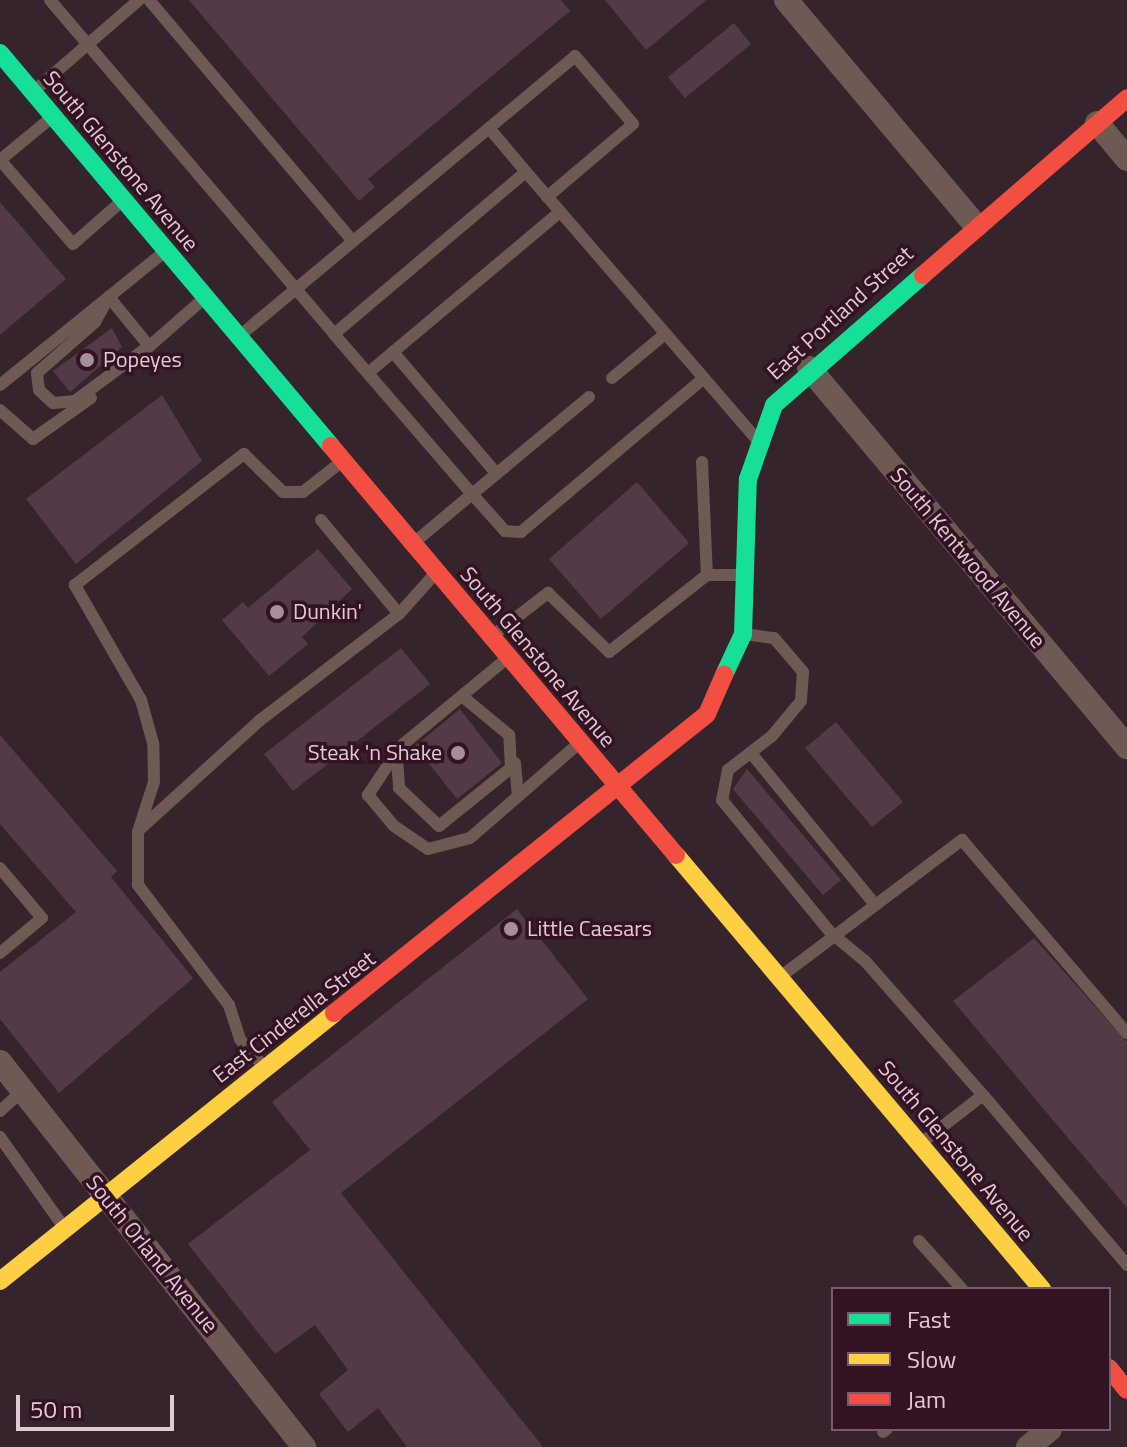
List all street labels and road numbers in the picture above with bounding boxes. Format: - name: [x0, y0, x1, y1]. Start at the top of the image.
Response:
- street label: South Glenstone Avenue: [38, 65, 204, 257]
- street label: East Portland Street: [762, 241, 918, 385]
- street label: South Kentwood Avenue: [885, 462, 1051, 654]
- street label: South Glenstone Avenue: [455, 561, 621, 753]
- street label: East Cinderella Street: [208, 945, 380, 1089]
- street label: South Glenstone Avenue: [873, 1055, 1039, 1247]
- street label: South Orland Avenue: [80, 1170, 224, 1338]

